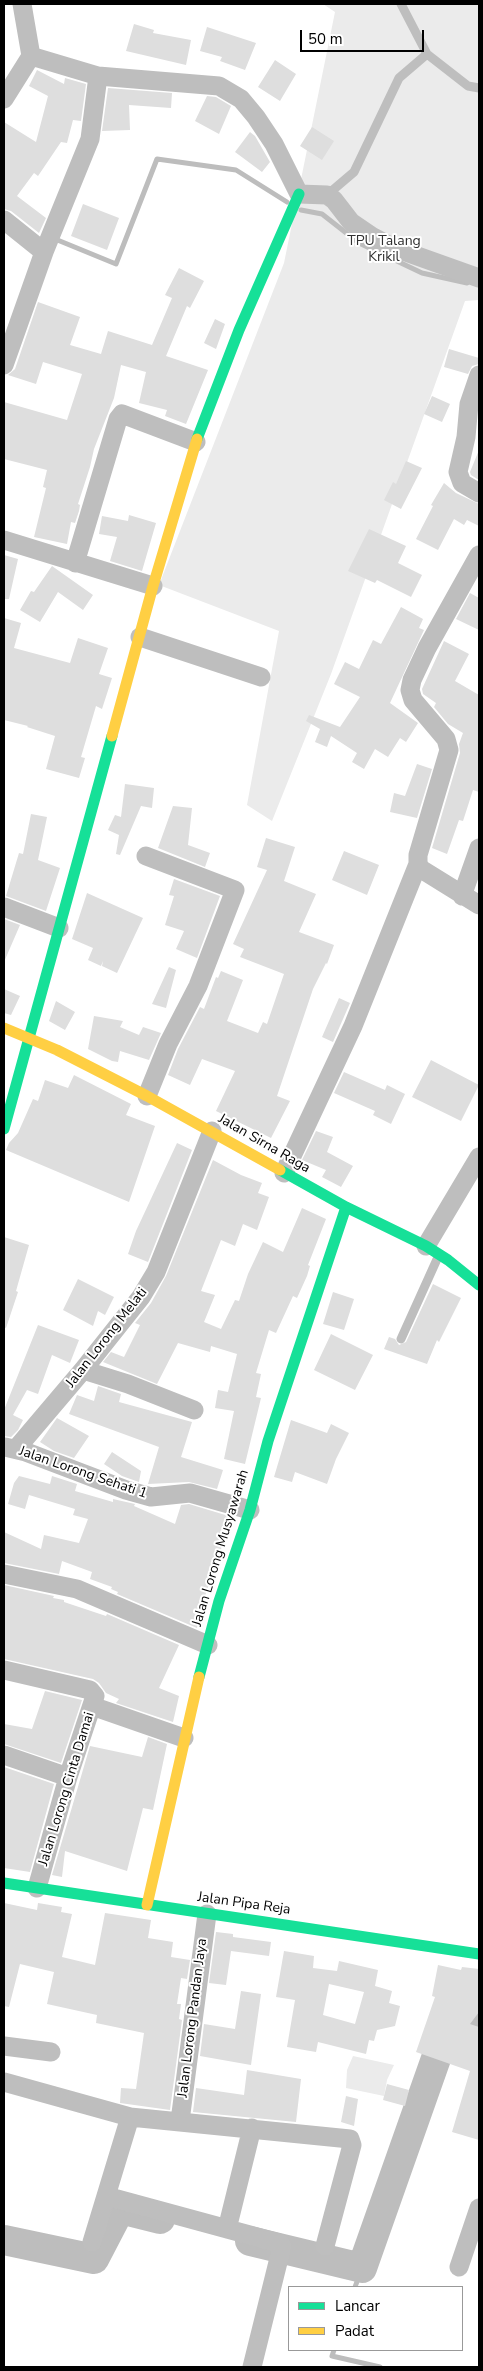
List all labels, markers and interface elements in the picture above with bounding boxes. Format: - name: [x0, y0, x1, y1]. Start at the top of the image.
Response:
- scale bar: [303, 20, 427, 52]
- text: 50 m: [308, 29, 343, 49]
- park label: TPU Talang Krikil: [347, 234, 421, 266]
- street label: Jalan Sirna Raga: [215, 1111, 313, 1177]
- street label: Jalan Lorong Melati: [63, 1285, 151, 1391]
- street label: Jalan Lorong Sehati 1: [17, 1443, 149, 1503]
- street label: Jalan Lorong Musyawarah: [189, 1468, 253, 1628]
- street label: Jalan Lorong Cinta Damai: [36, 1710, 98, 1868]
- street label: Jalan Pipa Reja: [196, 1889, 292, 1919]
- street label: Jalan Lorong Pandan Jaya: [175, 1937, 211, 2099]
- legend: [288, 2286, 463, 2351]
- text: Lancar: [335, 2296, 380, 2316]
- text: Padat: [335, 2321, 374, 2341]

